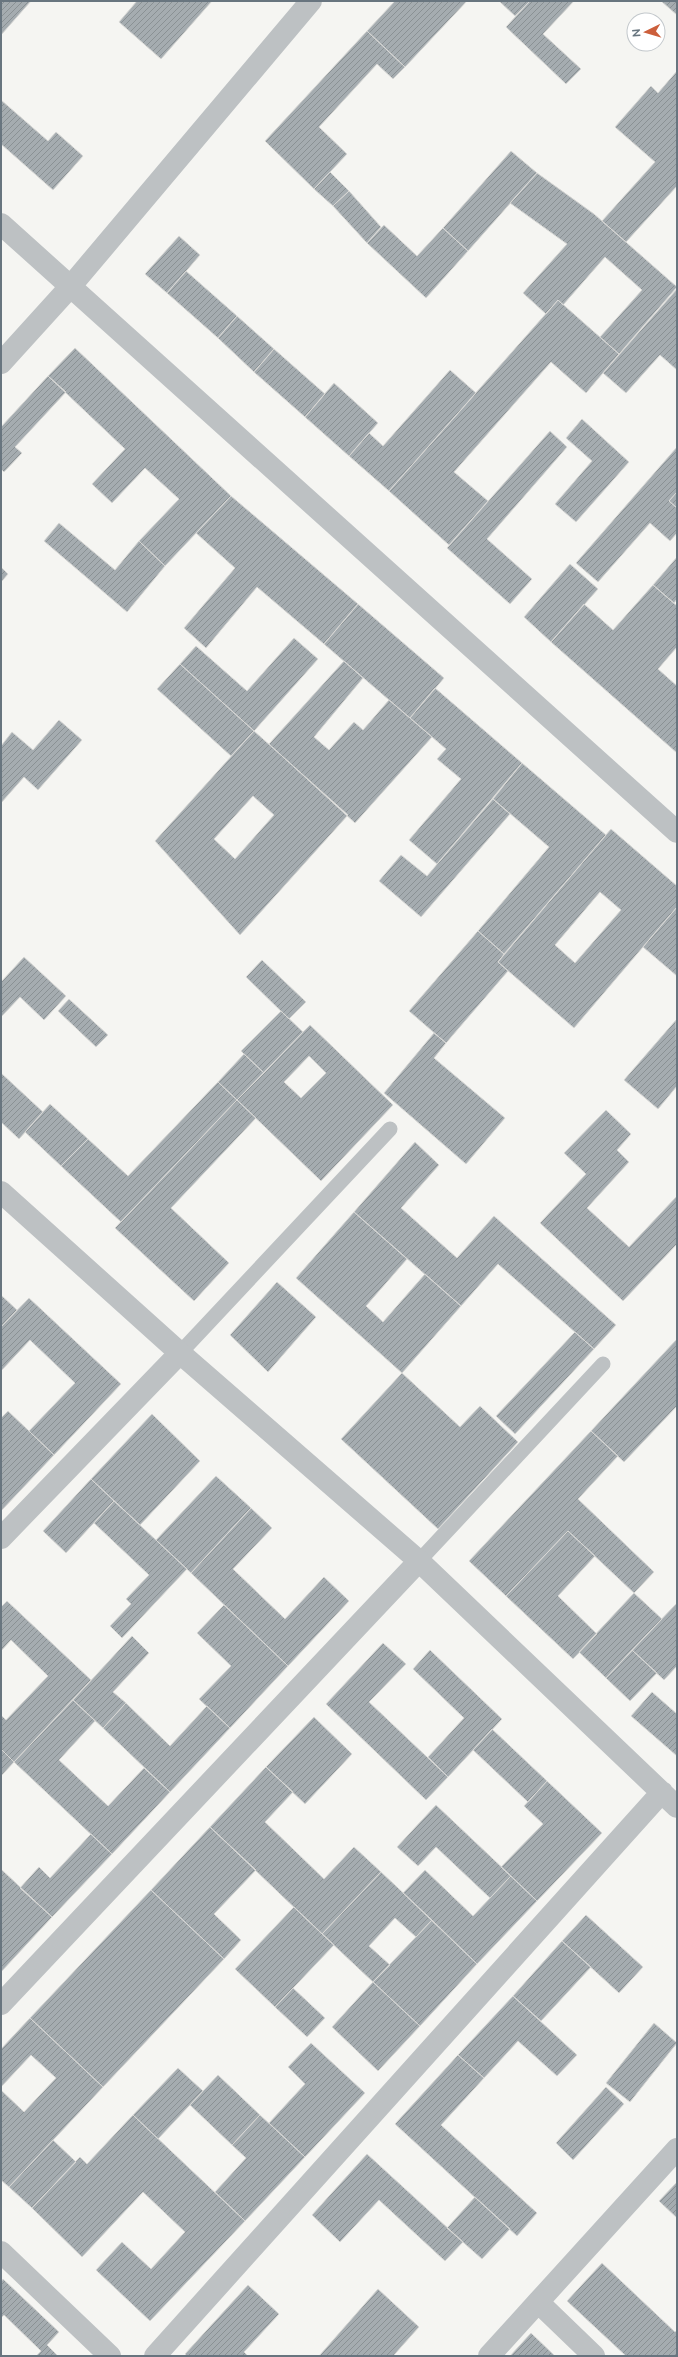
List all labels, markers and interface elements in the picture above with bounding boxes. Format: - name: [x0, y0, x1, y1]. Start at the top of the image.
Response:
- north arrow: [626, 12, 666, 52]
- text: N: [630, 28, 643, 38]

